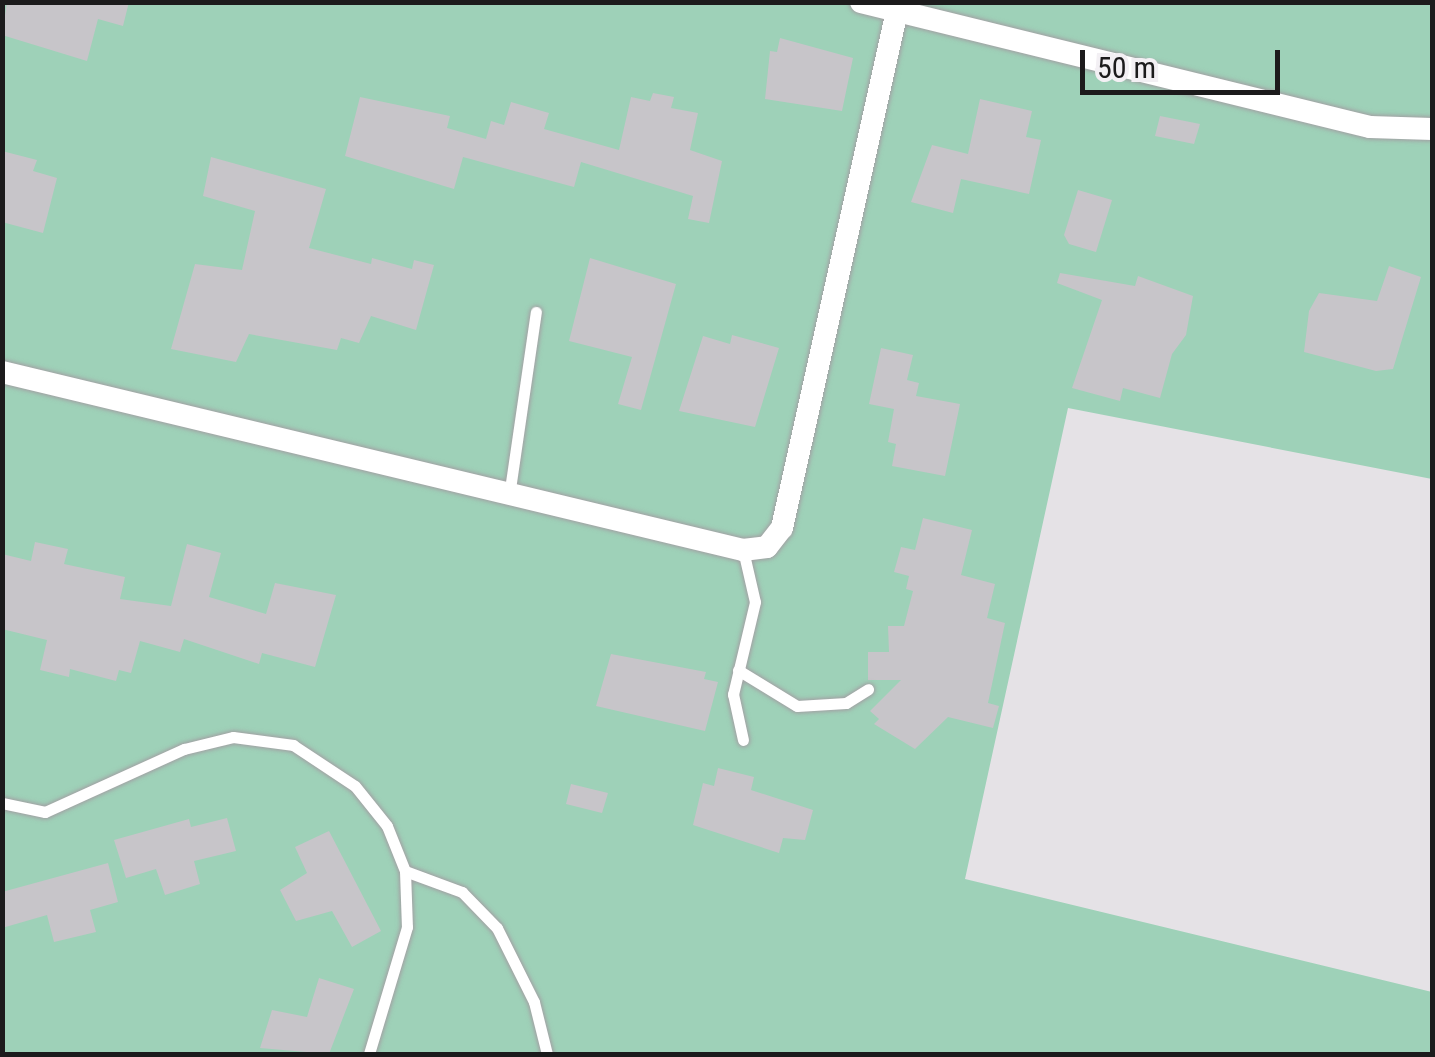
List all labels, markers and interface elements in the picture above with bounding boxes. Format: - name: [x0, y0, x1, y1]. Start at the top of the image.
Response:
- scale bar: [1085, 30, 1285, 92]
- text: 50 m: [1097, 50, 1156, 85]

